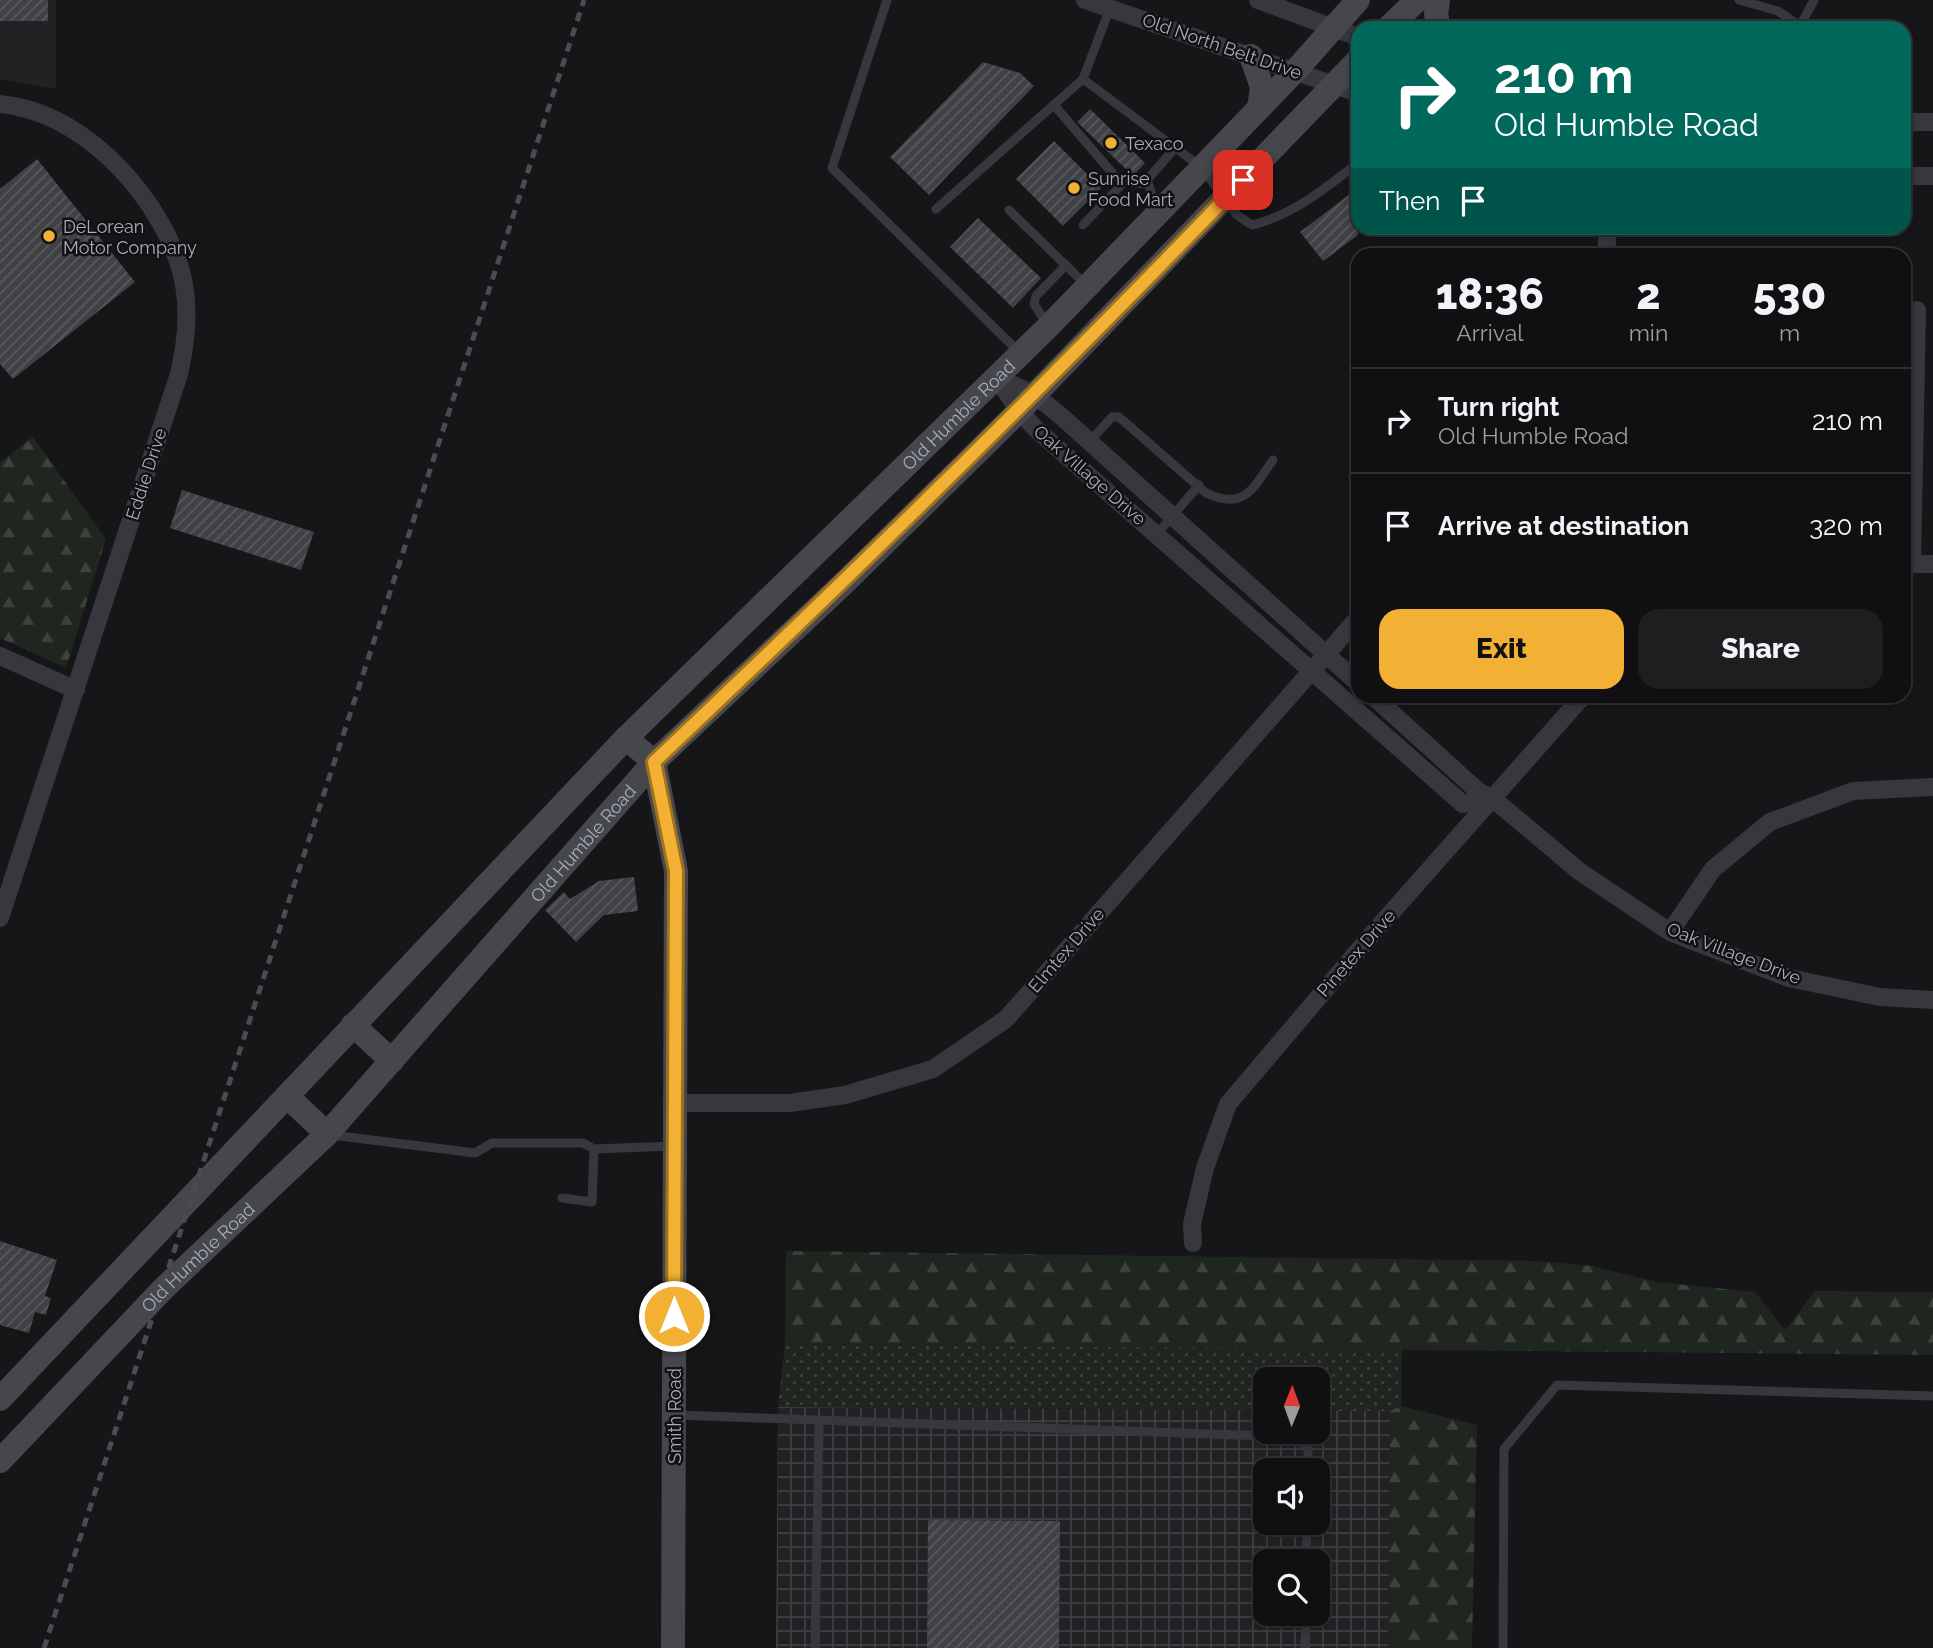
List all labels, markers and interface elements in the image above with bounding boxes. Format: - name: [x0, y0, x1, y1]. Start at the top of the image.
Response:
- street label: Old North Belt Drive: [1140, 9, 1305, 83]
- text: 210 m: [1494, 47, 1633, 104]
- icon: right: [1379, 49, 1470, 140]
- text: Old Humble Road: [1494, 106, 1759, 143]
- place label: Texaco: [1125, 133, 1184, 154]
- marker: Texaco: [1103, 135, 1119, 151]
- pin: [1213, 150, 1273, 210]
- icon: arrive: [1224, 161, 1262, 199]
- place label: Sunrise Food Mart: [1088, 168, 1173, 210]
- marker: Sunrise Food Mart: [1066, 180, 1082, 196]
- icon: arrive: [1454, 182, 1492, 220]
- text: Then: [1379, 186, 1440, 216]
- place label: DeLorean Motor Company: [63, 216, 197, 258]
- marker: DeLorean Motor Company: [41, 228, 57, 244]
- text: 18:36: [1436, 270, 1544, 319]
- text: 2: [1636, 270, 1661, 319]
- text: 530: [1753, 270, 1826, 319]
- text: Arrival: [1456, 319, 1524, 346]
- text: min: [1629, 319, 1668, 346]
- text: m: [1779, 319, 1800, 346]
- street label: Old Humble Road: [897, 355, 1019, 474]
- text: Turn right: [1438, 392, 1559, 422]
- icon: right: [1379, 402, 1417, 440]
- text: 210 m: [1812, 406, 1883, 436]
- street label: Oak Village Drive: [1030, 421, 1151, 530]
- text: Old Humble Road: [1438, 422, 1628, 449]
- street label: Eddie Drive: [121, 425, 171, 522]
- icon: arrive: [1379, 507, 1417, 545]
- text: Arrive at destination: [1438, 511, 1689, 541]
- text: 320 m: [1809, 511, 1883, 541]
- button: Exit: [1379, 609, 1624, 689]
- button: Share: [1638, 609, 1883, 689]
- street label: Old Humble Road: [526, 780, 640, 906]
- street label: Elmtex Drive: [1024, 903, 1109, 997]
- street label: Pinetex Drive: [1312, 905, 1400, 1001]
- street label: Oak Village Drive: [1664, 918, 1804, 988]
- street label: Old Humble Road: [136, 1198, 259, 1316]
- position arrow: [637, 1279, 711, 1353]
- north arrow: [1253, 1367, 1330, 1444]
- map controls: [1253, 1367, 1330, 1626]
- street label: Smith Road: [664, 1368, 685, 1464]
- button: sound: [1253, 1458, 1330, 1535]
- button: search: [1253, 1549, 1330, 1626]

